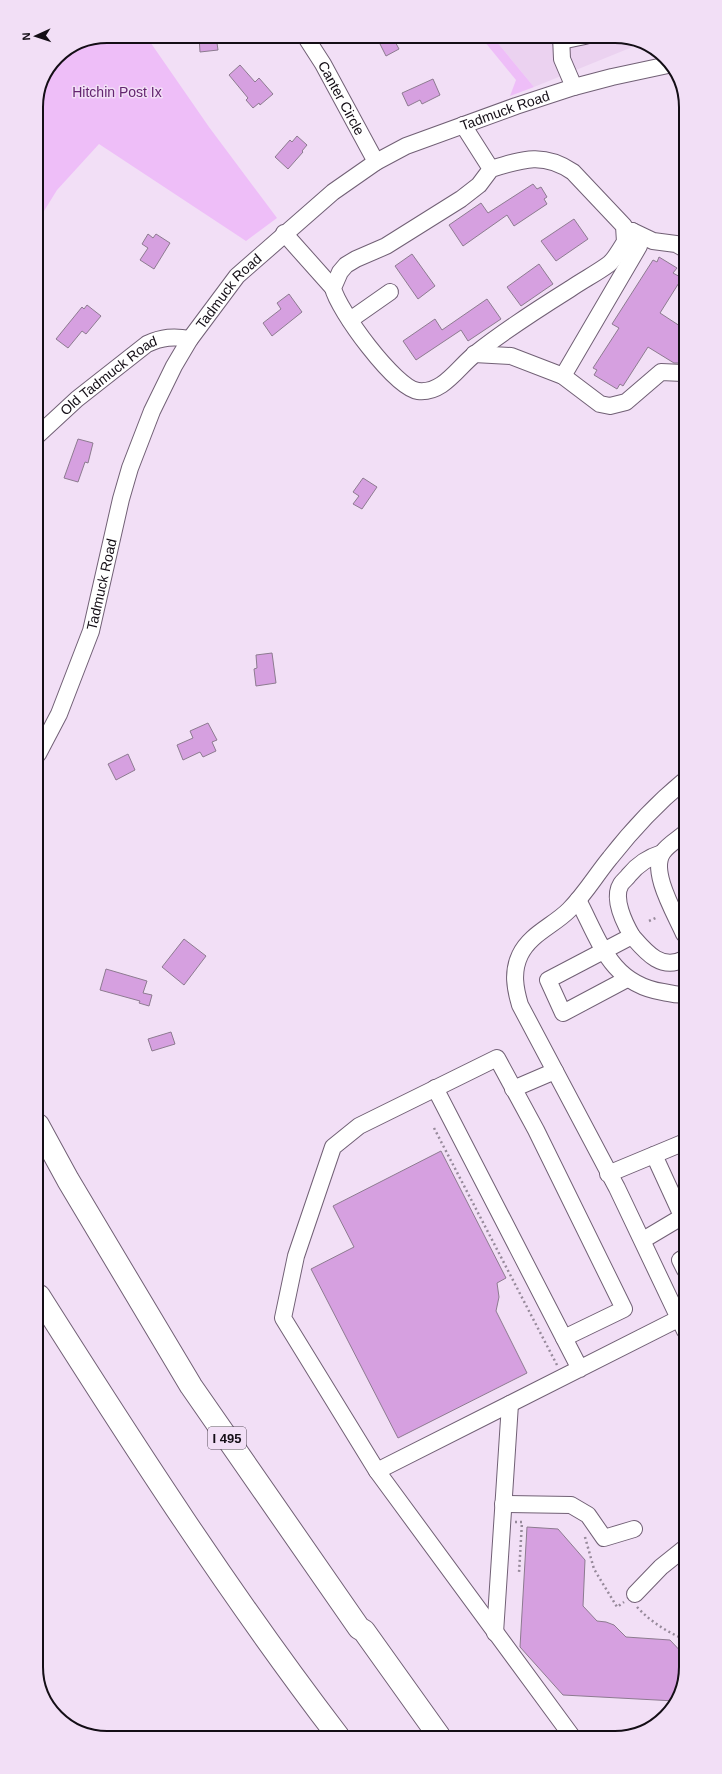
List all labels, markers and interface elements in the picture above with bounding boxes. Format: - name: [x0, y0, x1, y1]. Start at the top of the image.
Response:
- north arrow: [16, 16, 56, 56]
- text: N: [20, 32, 32, 41]
- street label: Canter Circle: [315, 58, 368, 138]
- park label: Hitchin Post Ix: [72, 84, 162, 100]
- street label: Tadmuck Road: [458, 88, 552, 134]
- street label: Tadmuck Road: [193, 250, 265, 332]
- street label: Old Tadmuck Road: [57, 333, 159, 418]
- street label: Tadmuck Road: [83, 537, 120, 632]
- road number: I 495: [208, 1427, 246, 1449]

